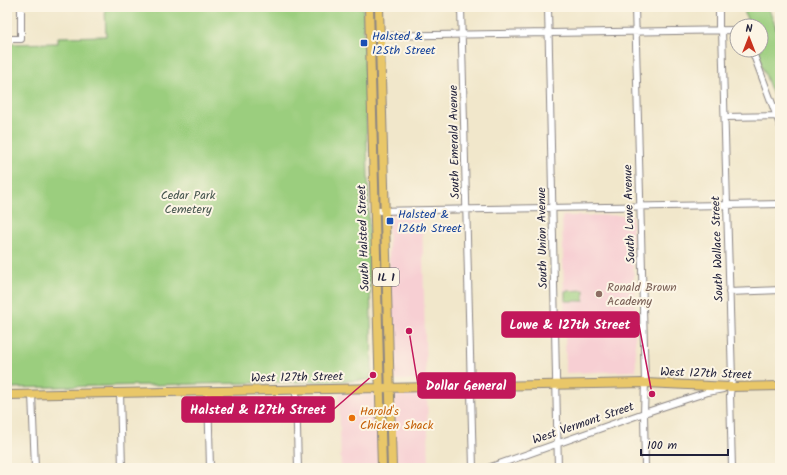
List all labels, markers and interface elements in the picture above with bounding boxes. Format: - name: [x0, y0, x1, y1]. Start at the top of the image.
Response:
- north arrow: [729, 18, 769, 58]
- text: N: [746, 20, 753, 38]
- place label: Halsted & 125th Street: [372, 27, 436, 60]
- marker: Halsted & 125th Street: [359, 38, 369, 48]
- street label: South Emerald Avenue: [444, 84, 465, 199]
- street label: South Lowe Avenue: [618, 164, 641, 264]
- street label: South Halsted Street: [352, 184, 375, 292]
- park label: Cedar Park Cemetery: [161, 186, 216, 219]
- street label: South Union Avenue: [532, 186, 553, 289]
- street label: South Wallace Street: [706, 195, 729, 302]
- place label: Halsted & 126th Street: [398, 205, 462, 238]
- marker: Halsted & 126th Street: [385, 216, 395, 226]
- road number: IL 1: [373, 268, 399, 286]
- place label: Ronald Brown Academy: [607, 278, 677, 311]
- marker: Ronald Brown Academy: [594, 289, 604, 299]
- callout: Lowe & 127th Street: [502, 312, 639, 337]
- text: Lowe & 127th Street: [510, 315, 631, 336]
- street label: West 127th Street: [660, 362, 753, 385]
- street label: West 127th Street: [251, 367, 343, 388]
- callout: Dollar General: [418, 373, 515, 398]
- text: Dollar General: [426, 376, 507, 397]
- callout: Halsted & 127th Street: [182, 397, 334, 422]
- street label: West Vermont Street: [530, 397, 637, 450]
- text: Halsted & 127th Street: [190, 400, 326, 421]
- place label: Harold's Chicken Shack: [360, 402, 434, 435]
- marker: Harold's Chicken Shack: [347, 413, 357, 423]
- scale bar: [641, 431, 728, 457]
- text: 100 m: [647, 436, 678, 455]

